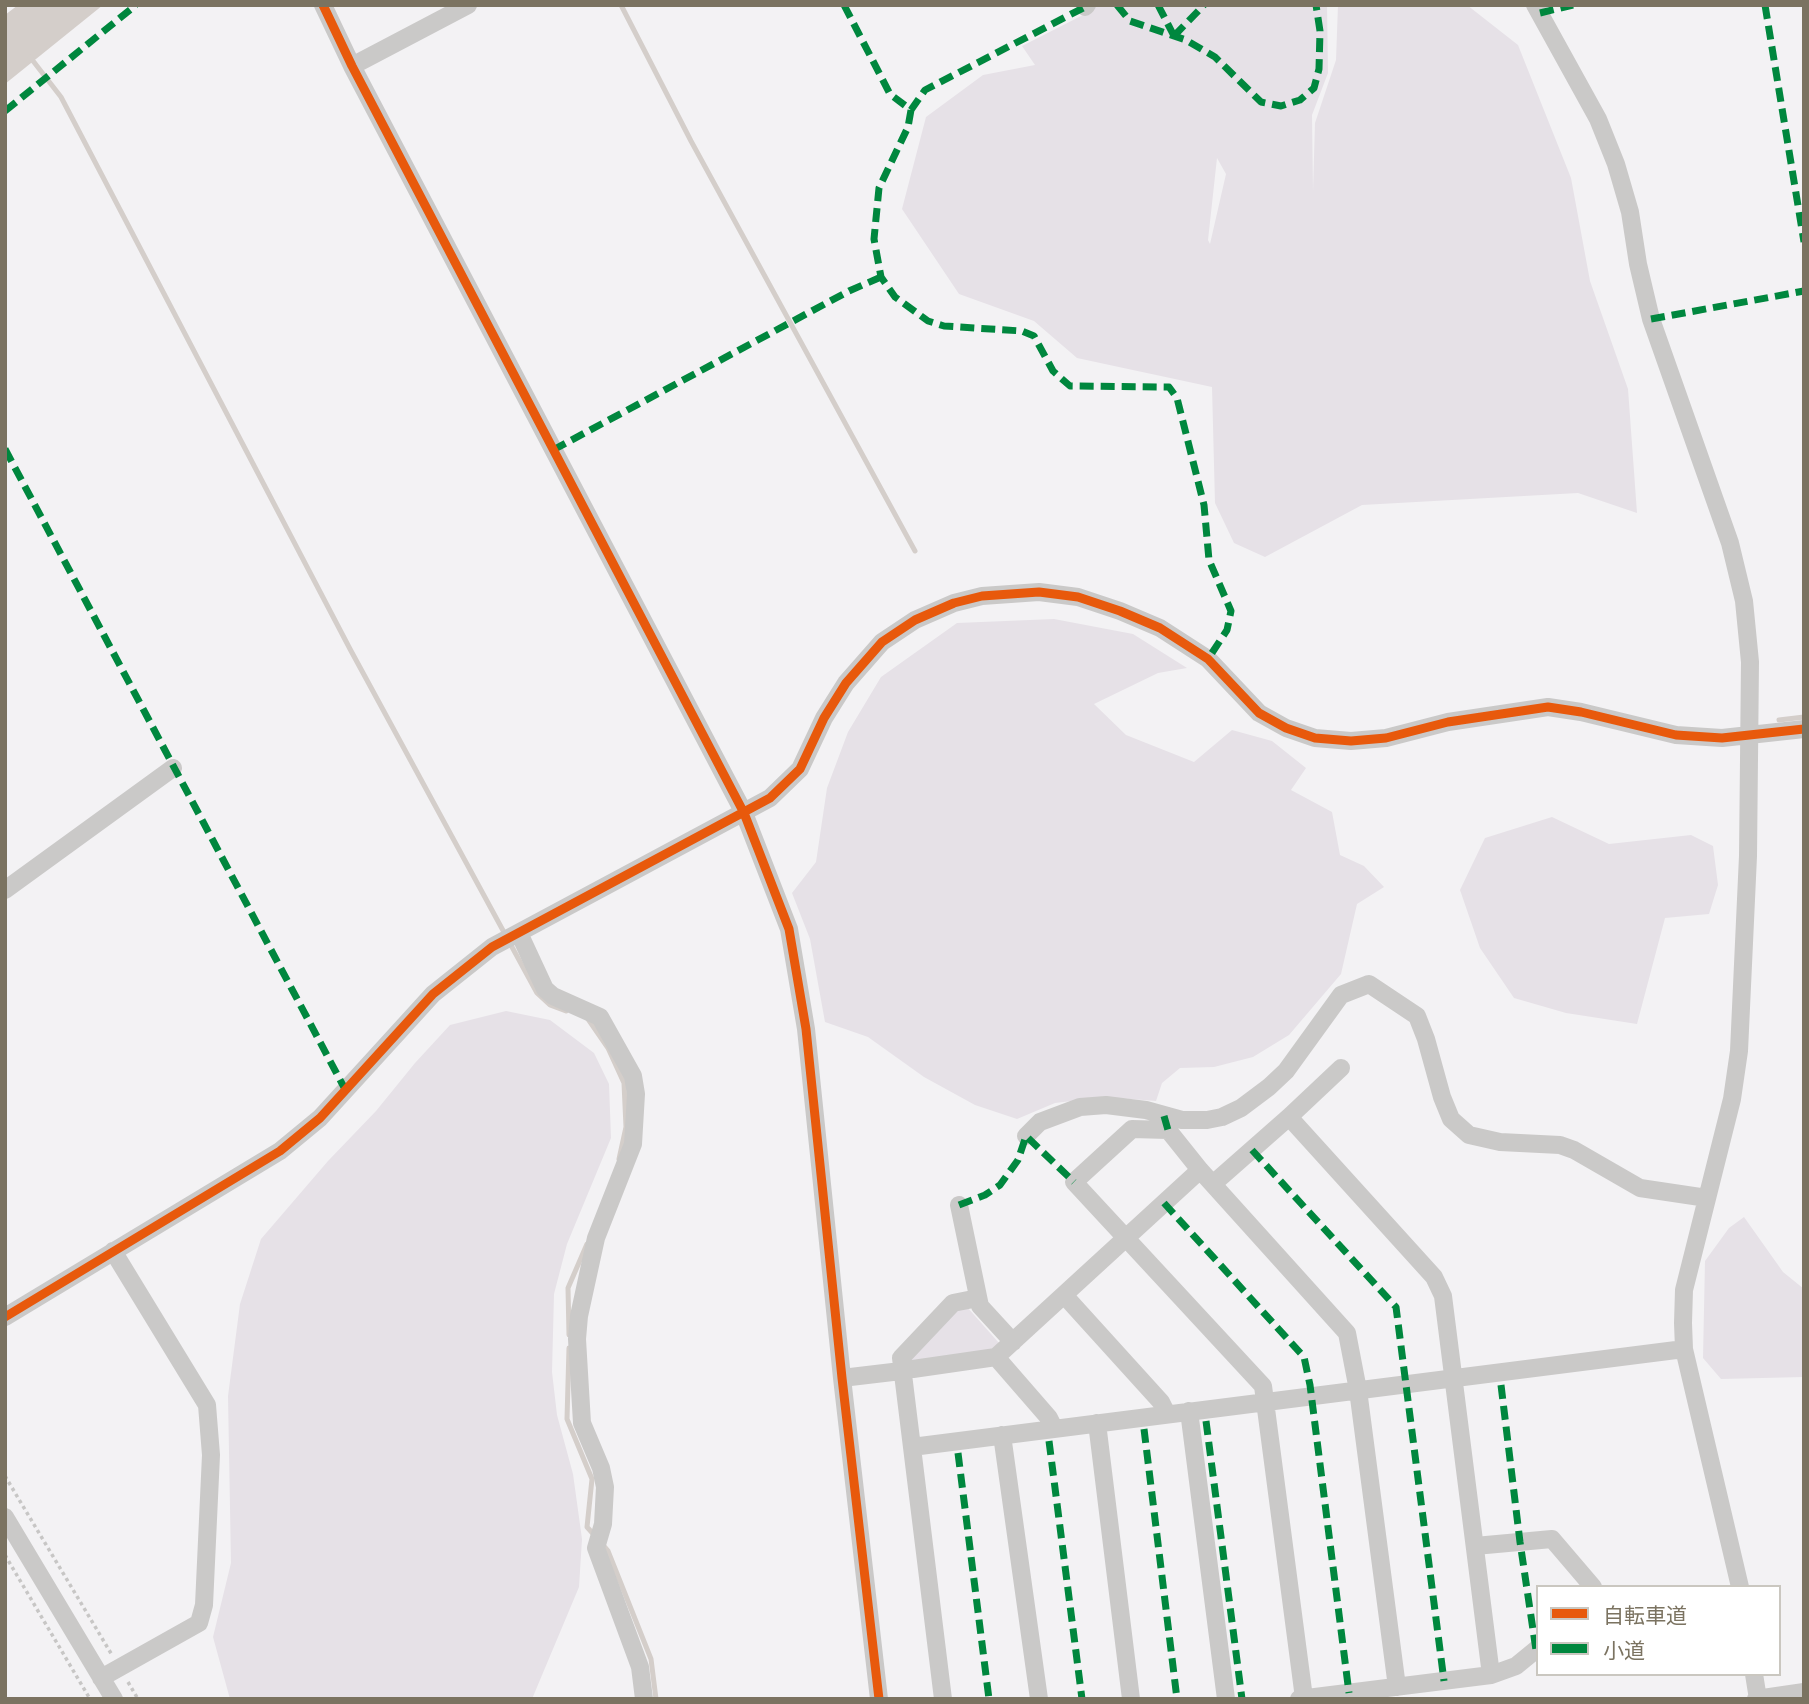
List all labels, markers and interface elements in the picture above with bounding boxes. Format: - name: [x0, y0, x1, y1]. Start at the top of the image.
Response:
- legend: [1536, 1585, 1781, 1676]
- text: 自転車道: [1603, 1602, 1687, 1627]
- text: 小道: [1603, 1637, 1645, 1662]

